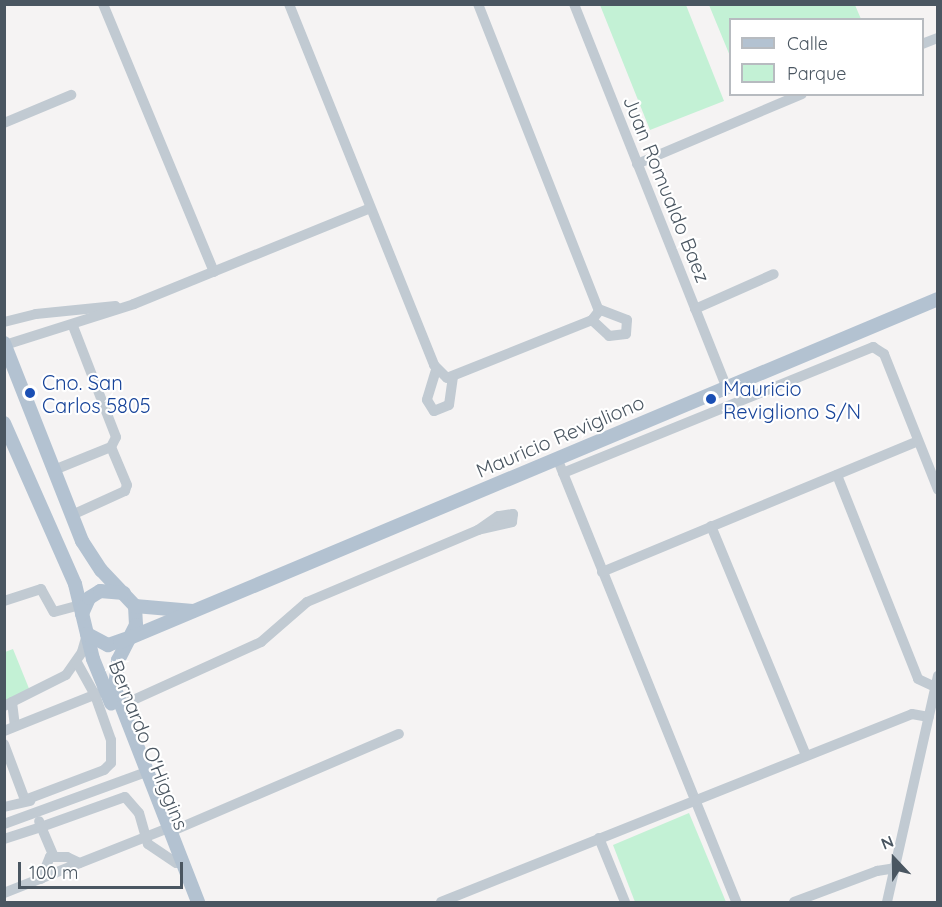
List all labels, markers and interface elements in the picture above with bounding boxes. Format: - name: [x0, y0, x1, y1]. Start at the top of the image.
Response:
- legend: [729, 18, 924, 96]
- text: Calle: [787, 32, 828, 55]
- text: Parque: [787, 62, 846, 85]
- street label: Juan Romualdo Baez: [619, 92, 715, 286]
- place label: Cno. San Carlos 5805: [42, 370, 151, 417]
- place label: Mauricio Revigliono S/N: [723, 376, 861, 423]
- marker: Cno. San Carlos 5805: [23, 386, 37, 400]
- street label: Mauricio Revigliono: [472, 390, 648, 482]
- marker: Mauricio Revigliono S/N: [704, 392, 718, 406]
- street label: Bernardo O'Higgins: [104, 657, 194, 833]
- north arrow: [864, 829, 924, 889]
- text: N: [878, 831, 896, 854]
- scale bar: [21, 850, 186, 888]
- text: 100 m: [29, 861, 78, 884]

